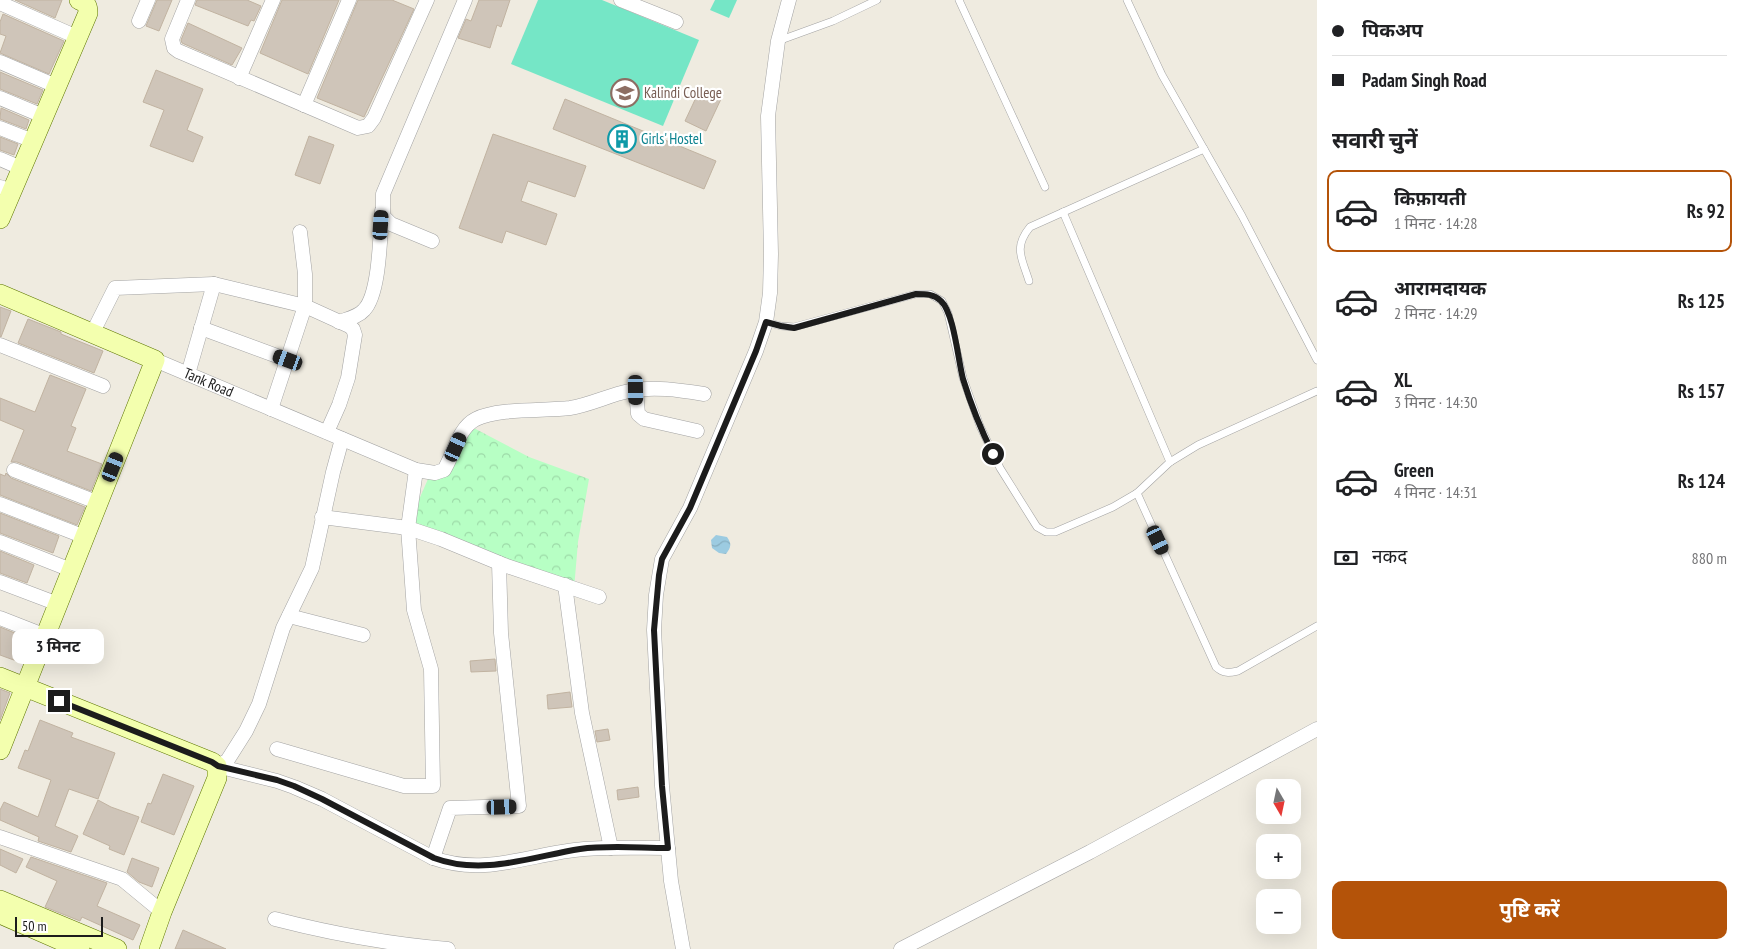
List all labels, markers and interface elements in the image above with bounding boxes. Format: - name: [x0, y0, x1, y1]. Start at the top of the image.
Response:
- text: पिकअप: [1362, 18, 1423, 42]
- text: Padam Singh Road: [1362, 68, 1487, 92]
- school or university icon: Kalindi College: [610, 78, 640, 108]
- place label: Kalindi College: [644, 83, 722, 102]
- building icon: Girls' Hostel: [607, 124, 637, 154]
- text: सवारी चुनें: [1332, 126, 1417, 154]
- place label: Girls' Hostel: [641, 129, 703, 148]
- text: किफ़ायती: [1394, 186, 1466, 210]
- icon: car: [1334, 189, 1379, 234]
- text: Rs 92: [1687, 199, 1725, 223]
- car: [372, 210, 389, 240]
- text: 1 मिनट · 14:28: [1394, 213, 1478, 233]
- text: आरामदायक: [1394, 276, 1486, 300]
- icon: car: [1334, 279, 1379, 324]
- text: Rs 125: [1678, 289, 1725, 313]
- text: 2 मिनट · 14:29: [1394, 303, 1478, 323]
- car: [271, 348, 304, 372]
- street label: Tank Road: [181, 363, 236, 401]
- text: XL: [1394, 368, 1412, 392]
- icon: car: [1334, 369, 1379, 414]
- car: [628, 375, 643, 405]
- text: Rs 157: [1678, 379, 1725, 403]
- text: 3 मिनट · 14:30: [1394, 392, 1478, 412]
- car: [443, 430, 468, 464]
- route start: [982, 443, 1004, 465]
- car: [100, 450, 125, 484]
- text: Green: [1394, 458, 1434, 482]
- icon: car: [1334, 459, 1379, 504]
- text: Rs 124: [1678, 469, 1725, 493]
- text: 4 मिनट · 14:31: [1394, 482, 1478, 502]
- car: [1144, 523, 1171, 557]
- icon: cash: [1332, 544, 1360, 572]
- text: नकद: [1372, 544, 1407, 568]
- text: 880 m: [1692, 548, 1727, 568]
- callout: 3 मिनट: [13, 628, 105, 664]
- text: 3 मिनट: [36, 636, 80, 656]
- route end: [48, 690, 70, 712]
- north arrow: [1256, 779, 1301, 824]
- map controls: [1256, 779, 1301, 934]
- car: [486, 799, 517, 815]
- button: +: [1256, 834, 1301, 879]
- button: पुष्टि करें: [1332, 881, 1727, 939]
- button: −: [1256, 889, 1301, 934]
- scale bar: [15, 914, 102, 937]
- text: 50 m: [22, 917, 47, 935]

